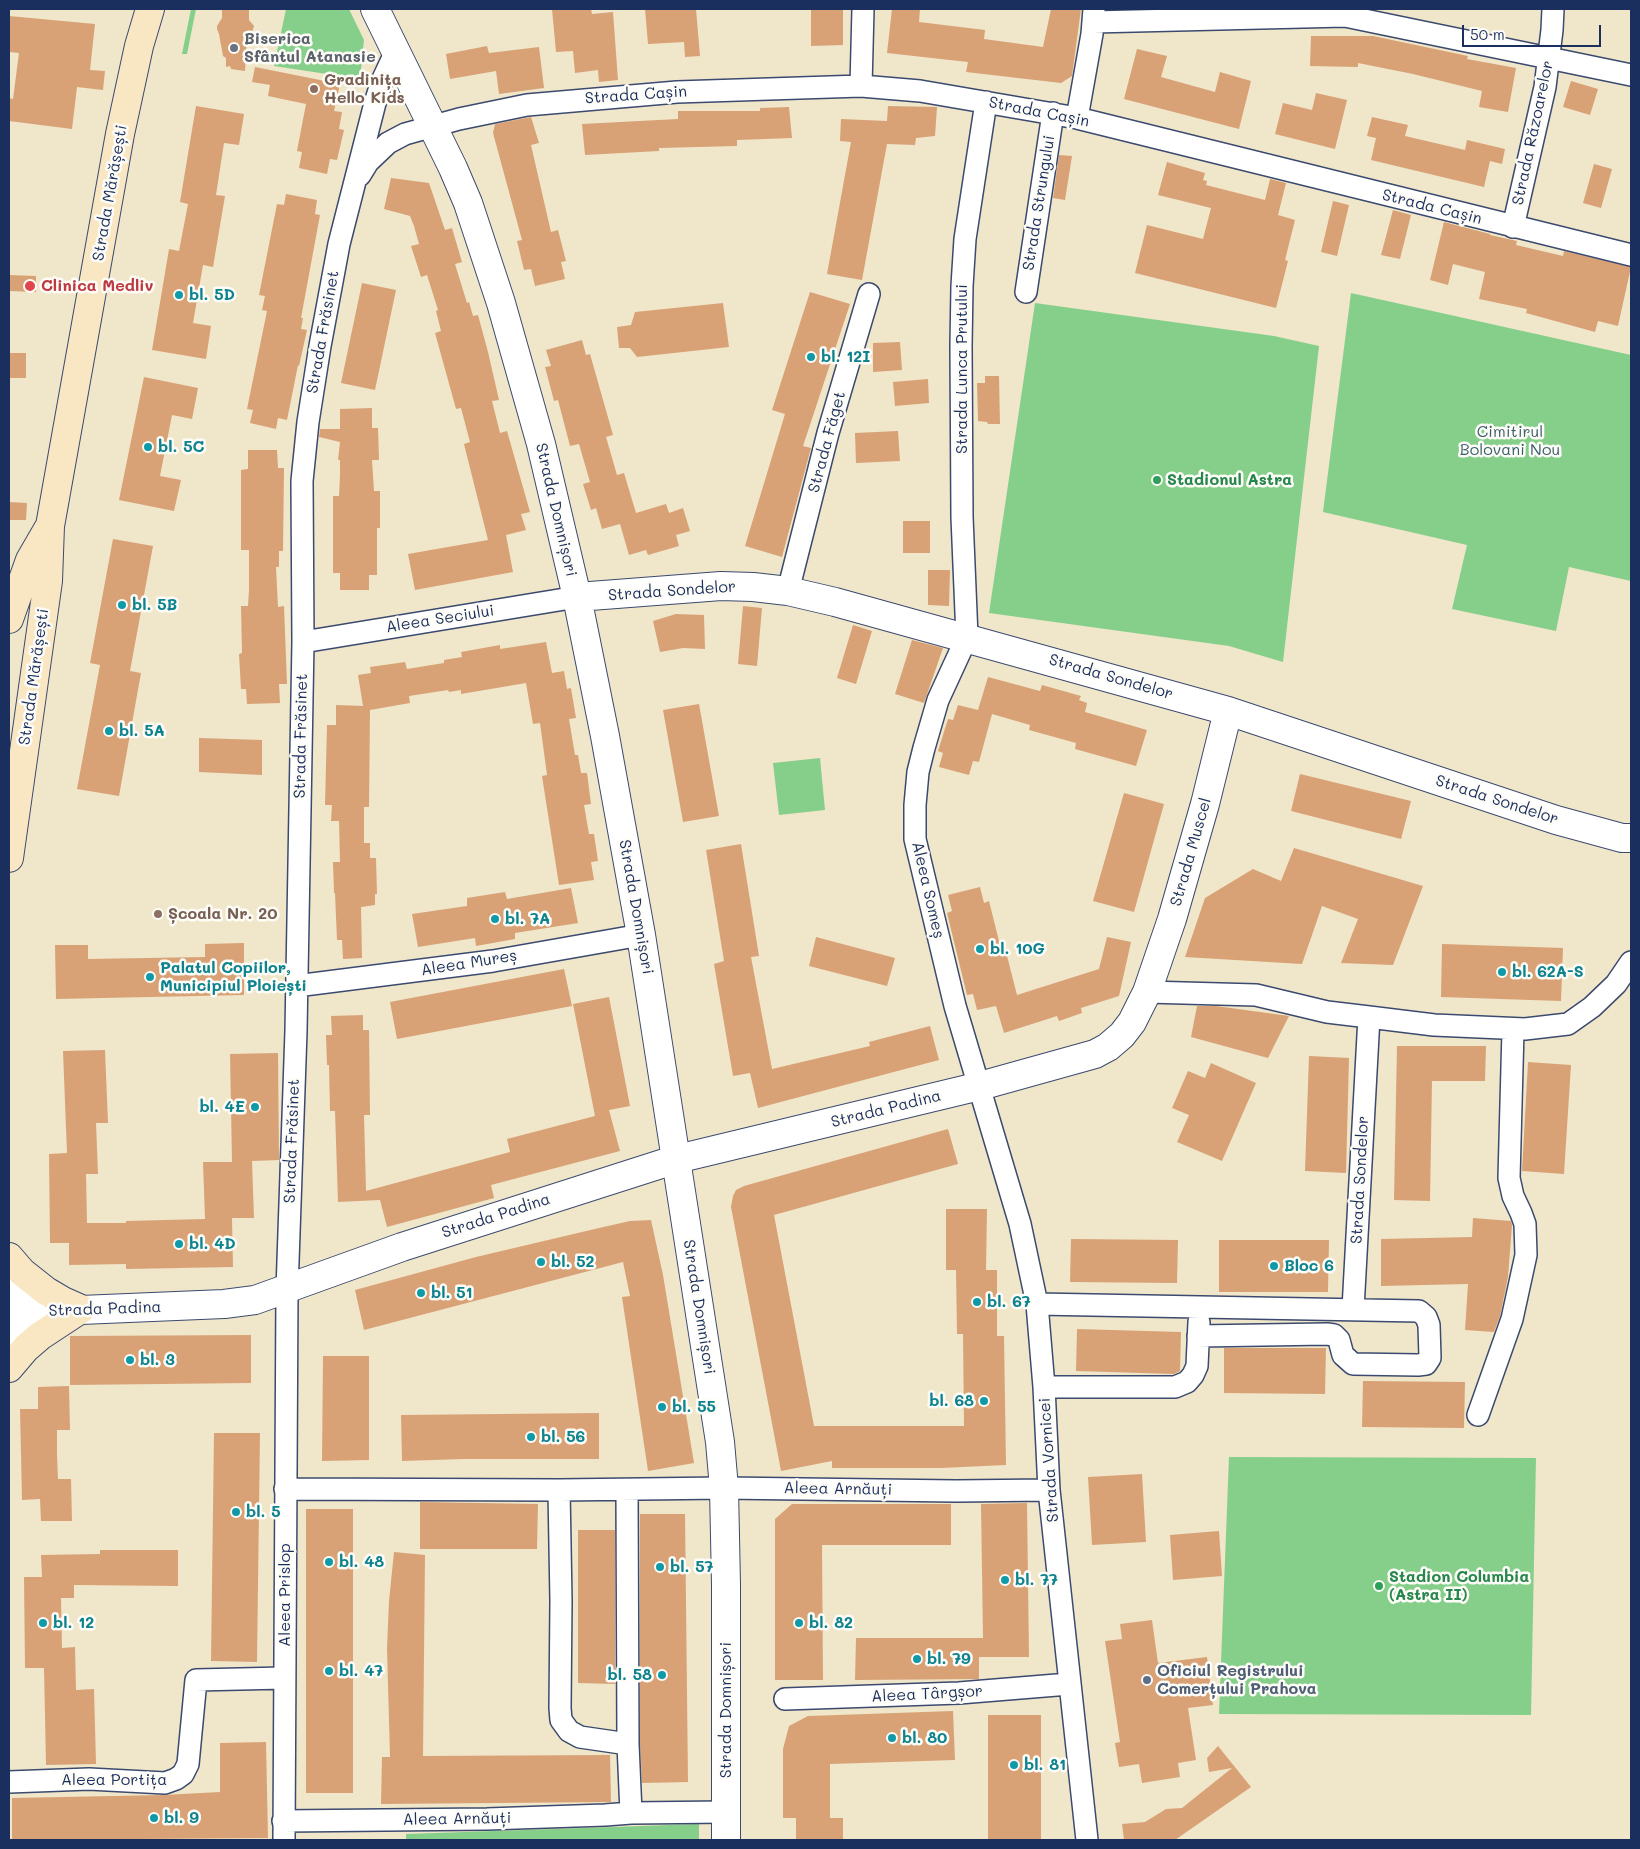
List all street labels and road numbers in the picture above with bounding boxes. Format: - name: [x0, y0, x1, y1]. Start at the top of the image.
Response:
- street label: Strada Răzoarelor: [1508, 59, 1558, 207]
- street label: Strada Cașin: [584, 82, 688, 108]
- street label: Strada Cașin: [987, 93, 1091, 131]
- street label: Strada Mărășești: [89, 124, 131, 262]
- street label: Strada Strungului: [1019, 134, 1059, 272]
- street label: Strada Cașin: [1380, 185, 1484, 229]
- street label: Strada Frăsinet: [303, 269, 343, 395]
- street label: Strada Lunca Prutului: [952, 284, 972, 454]
- street label: Strada Făget: [804, 389, 850, 495]
- street label: Strada Domnișori: [531, 441, 581, 579]
- street label: Strada Sondelor: [607, 577, 737, 605]
- street label: Aleea Seciului: [384, 601, 496, 637]
- street label: Strada Mărășești: [15, 607, 53, 747]
- street label: Strada Sondelor: [1047, 650, 1175, 704]
- street label: Strada Frăsinet: [290, 673, 312, 799]
- street label: Strada Sondelor: [1433, 771, 1561, 829]
- street label: Strada Muscel: [1166, 796, 1216, 908]
- street label: Strada Domnișori: [615, 838, 657, 976]
- street label: Aleea Someș: [908, 840, 948, 940]
- street label: Aleea Mureș: [419, 946, 519, 980]
- street label: Strada Frăsinet: [280, 1078, 304, 1204]
- street label: Strada Padina: [829, 1086, 943, 1132]
- street label: Strada Sondelor: [1347, 1115, 1373, 1245]
- street label: Strada Padina: [439, 1189, 553, 1243]
- street label: Strada Domnișori: [679, 1238, 719, 1376]
- street label: Strada Padina: [48, 1297, 162, 1321]
- street label: Strada Vornicei: [1035, 1397, 1063, 1523]
- street label: Aleea Arnăuți: [784, 1478, 892, 1500]
- street label: Aleea Prislop: [275, 1543, 295, 1647]
- street label: Strada Domnișori: [716, 1642, 736, 1778]
- street label: Aleea Târgșor: [871, 1681, 983, 1707]
- street label: Aleea Portița: [61, 1770, 167, 1790]
- street label: Aleea Arnăuți: [403, 1808, 511, 1830]

